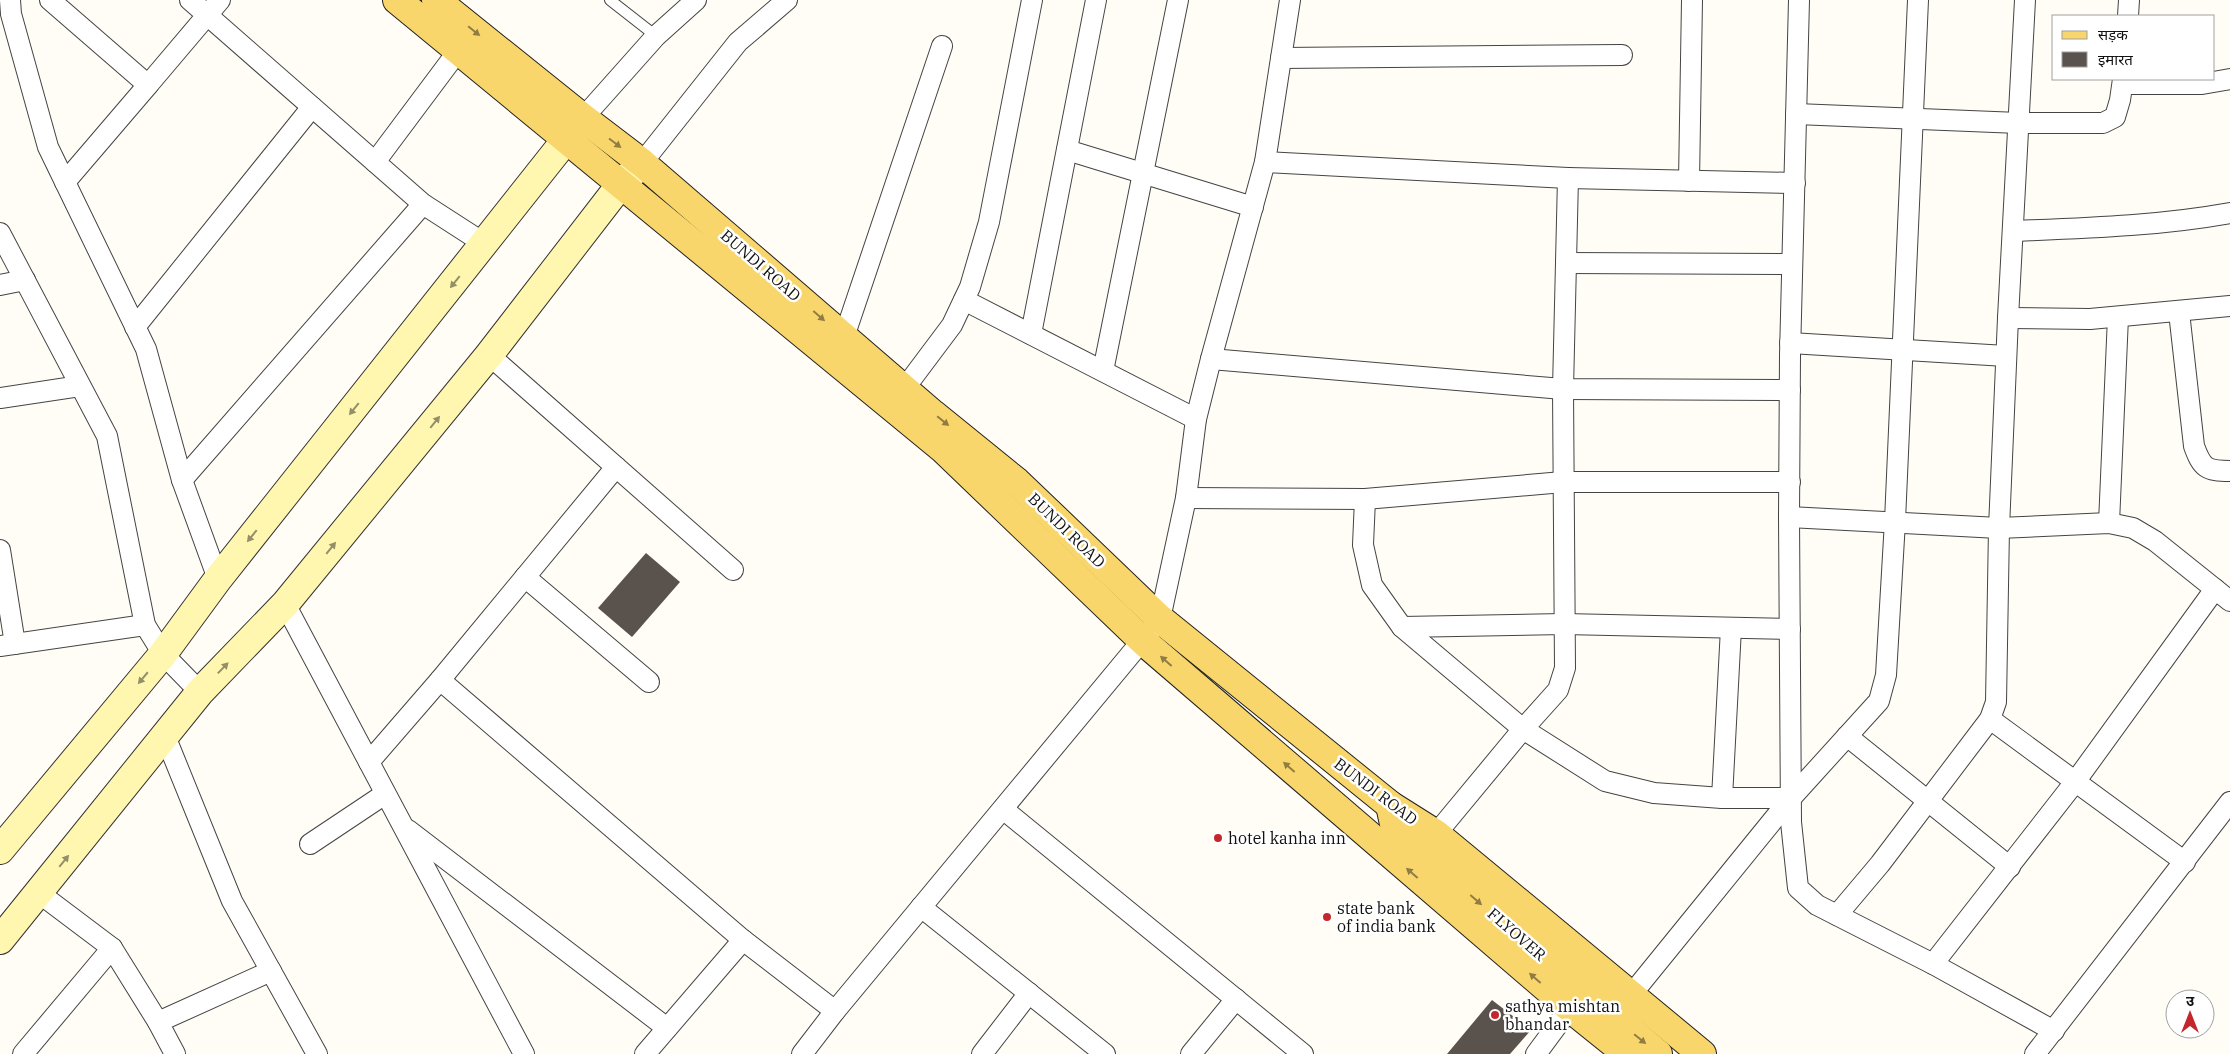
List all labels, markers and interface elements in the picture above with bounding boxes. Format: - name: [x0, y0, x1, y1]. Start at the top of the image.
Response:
- legend: [2052, 15, 2215, 80]
- one-way arrow: [468, 25, 481, 36]
- text: सड़क: [2098, 25, 2128, 44]
- text: इमारत: [2098, 50, 2133, 69]
- one-way arrow: [608, 138, 622, 148]
- street label: BUNDI ROAD: [717, 225, 805, 305]
- one-way arrow: [450, 275, 460, 289]
- one-way arrow: [813, 310, 826, 321]
- one-way arrow: [348, 402, 359, 415]
- one-way arrow: [429, 416, 440, 429]
- one-way arrow: [936, 416, 949, 427]
- street label: BUNDI ROAD: [1024, 488, 1110, 572]
- one-way arrow: [247, 529, 258, 542]
- one-way arrow: [326, 541, 337, 554]
- one-way arrow: [1159, 655, 1172, 666]
- one-way arrow: [217, 663, 229, 675]
- one-way arrow: [137, 672, 148, 685]
- street label: BUNDI ROAD: [1330, 753, 1422, 829]
- one-way arrow: [1282, 761, 1295, 772]
- place label: hotel kanha inn: [1228, 828, 1346, 848]
- marker: hotel kanha inn: [1212, 832, 1224, 844]
- one-way arrow: [59, 855, 70, 868]
- one-way arrow: [1405, 867, 1418, 878]
- one-way arrow: [1470, 894, 1483, 905]
- place label: state bank of india bank: [1337, 898, 1436, 936]
- street label: FLYOVER: [1484, 903, 1550, 965]
- marker: state bank of india bank: [1321, 911, 1333, 923]
- one-way arrow: [1529, 973, 1542, 984]
- north arrow: [2165, 989, 2215, 1039]
- text: उ: [2186, 992, 2195, 1010]
- place label: sathya mishtan bhandar: [1505, 996, 1620, 1034]
- marker: sathya mishtan bhandar: [1489, 1009, 1501, 1021]
- one-way arrow: [1633, 1034, 1646, 1045]

